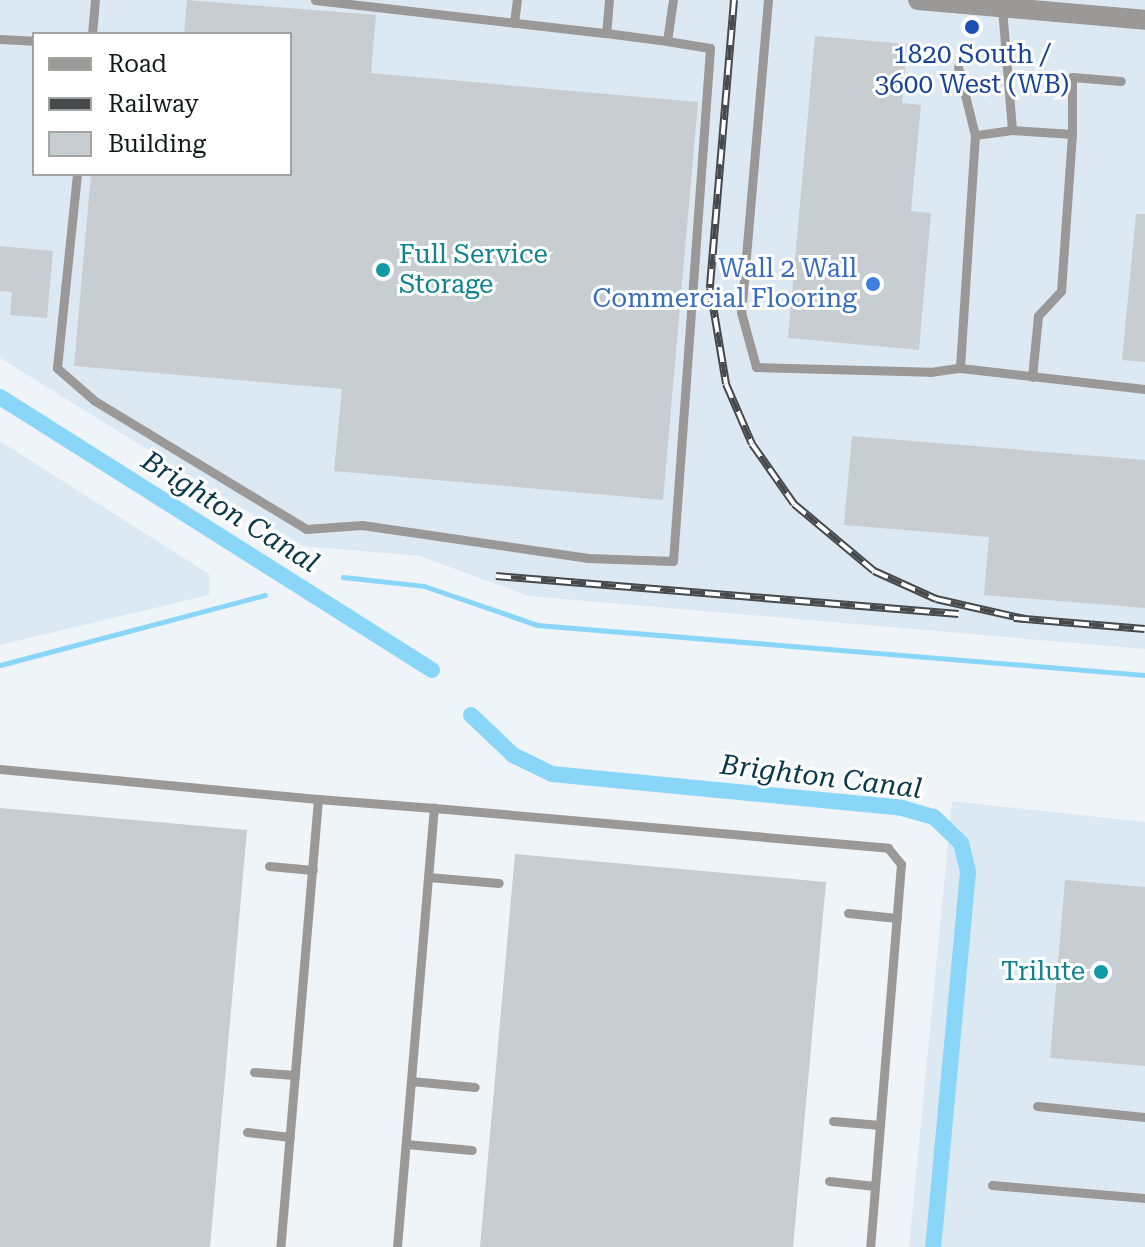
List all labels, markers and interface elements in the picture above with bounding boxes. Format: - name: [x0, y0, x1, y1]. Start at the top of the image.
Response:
- marker: 1820 South / 3600 West (WB): [963, 18, 981, 36]
- legend: [32, 32, 292, 176]
- place label: 1820 South / 3600 West (WB): [875, 39, 1069, 100]
- text: Road: [108, 50, 167, 78]
- text: Railway: [108, 90, 199, 118]
- text: Building: [108, 130, 206, 158]
- place label: Full Service Storage: [399, 239, 548, 300]
- place label: Wall 2 Wall Commercial Flooring: [593, 253, 857, 314]
- marker: Full Service Storage: [374, 261, 392, 279]
- marker: Wall 2 Wall Commercial Flooring: [864, 275, 882, 293]
- water label: Brighton Canal: [135, 444, 325, 580]
- water label: Brighton Canal: [718, 748, 924, 806]
- place label: Trilute: [1001, 956, 1085, 988]
- marker: Trilute: [1092, 963, 1110, 981]

